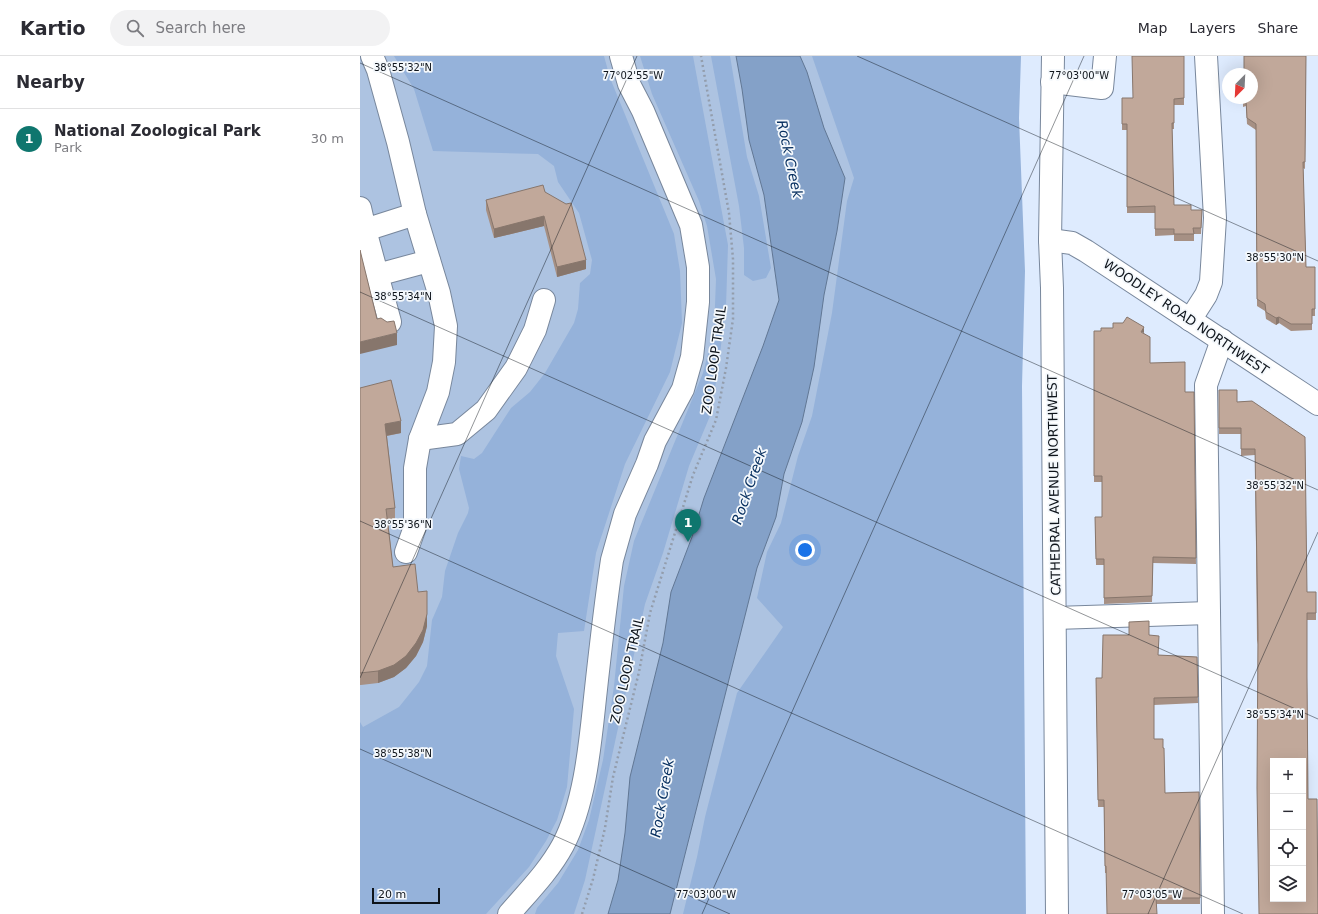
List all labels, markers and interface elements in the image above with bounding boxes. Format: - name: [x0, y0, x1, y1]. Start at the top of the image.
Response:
- search box: [110, 10, 390, 46]
- text: Kartio: [20, 17, 86, 39]
- icon: search: [124, 17, 146, 39]
- text: Search here: [156, 19, 246, 37]
- text: Map: [1138, 20, 1167, 36]
- text: Layers: [1189, 20, 1236, 36]
- text: Share: [1258, 20, 1298, 36]
- text: 38°55'32"N: [374, 62, 432, 73]
- north arrow: [1222, 68, 1258, 104]
- text: 77°02'55"W: [603, 70, 663, 81]
- text: 77°03'00"W: [1049, 70, 1109, 81]
- text: Nearby: [16, 72, 85, 92]
- water label: Rock Creek: [774, 118, 806, 200]
- text: National Zoological Park: [54, 122, 261, 140]
- text: 1: [24, 131, 34, 146]
- text: 30 m: [311, 131, 344, 146]
- text: Park: [54, 140, 82, 155]
- text: 38°55'30"N: [1246, 252, 1304, 263]
- street label: WOODLEY ROAD NORTHWEST: [1101, 256, 1271, 378]
- text: 38°55'34"N: [374, 291, 432, 302]
- street label: ZOO LOOP TRAIL: [699, 304, 729, 415]
- street label: CATHEDRAL AVENUE NORTHWEST: [1045, 374, 1063, 596]
- water label: Rock Creek: [729, 445, 770, 526]
- text: 38°55'32"N: [1246, 480, 1304, 491]
- pin: 1: [675, 509, 701, 542]
- text: 38°55'36"N: [374, 519, 432, 530]
- your location: [795, 540, 815, 560]
- street label: ZOO LOOP TRAIL: [607, 614, 647, 725]
- text: 38°55'34"N: [1246, 709, 1304, 720]
- text: 38°55'38"N: [374, 748, 432, 759]
- water label: Rock Creek: [647, 757, 677, 838]
- map controls: [1270, 758, 1306, 902]
- button: +: [1270, 758, 1306, 794]
- button: −: [1270, 794, 1306, 830]
- button: locate: [1270, 830, 1306, 866]
- button: layers: [1270, 866, 1306, 902]
- scale bar: [372, 886, 440, 905]
- text: 20 m: [378, 888, 406, 901]
- text: 77°03'00"W: [676, 889, 736, 900]
- text: 77°03'05"W: [1122, 889, 1182, 900]

